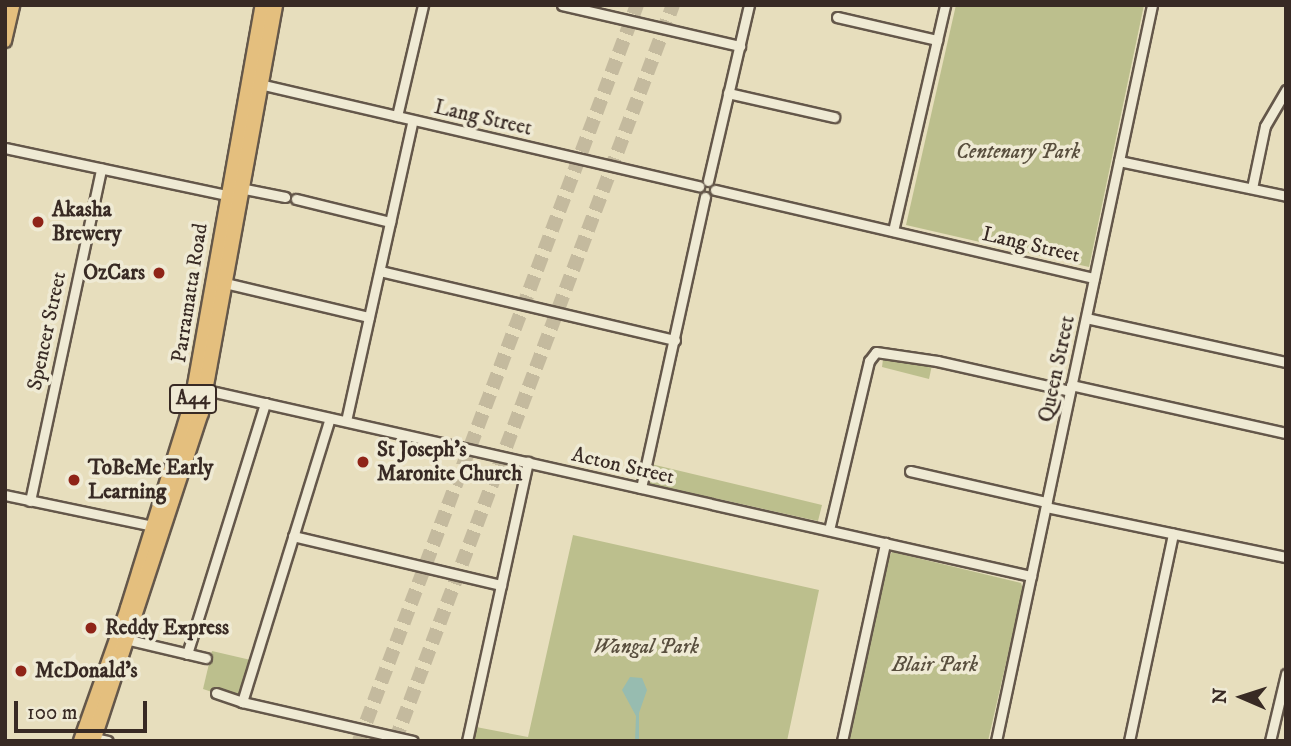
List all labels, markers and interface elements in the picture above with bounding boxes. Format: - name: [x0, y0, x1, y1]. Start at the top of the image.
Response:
- street label: Lang Street: [432, 95, 534, 141]
- park label: Centenary Park: [956, 139, 1080, 165]
- place label: Akasha Brewery: [52, 197, 122, 247]
- marker: Akasha Brewery: [30, 214, 46, 230]
- street label: Parramatta Road: [167, 222, 213, 364]
- street label: Lang Street: [980, 222, 1082, 268]
- place label: OzCars: [83, 260, 145, 286]
- marker: OzCars: [151, 265, 167, 281]
- street label: Spencer Street: [22, 269, 72, 393]
- street label: Queen Street: [1033, 313, 1081, 425]
- road number: A44: [168, 384, 218, 414]
- place label: St Joseph's Maronite Church: [377, 437, 522, 487]
- street label: Acton Street: [569, 442, 677, 490]
- marker: St Joseph's Maronite Church: [355, 454, 371, 470]
- place label: ToBeMe Early Learning: [88, 455, 213, 505]
- marker: ToBeMe Early Learning: [66, 472, 82, 488]
- place label: Reddy Express: [105, 615, 229, 641]
- marker: Reddy Express: [83, 620, 99, 636]
- park label: Wangal Park: [593, 634, 699, 660]
- park label: Blair Park: [892, 652, 978, 678]
- place label: McDonald's: [35, 658, 138, 684]
- north arrow: [1207, 662, 1277, 732]
- marker: McDonald's: [13, 663, 29, 679]
- scale bar: [18, 686, 150, 730]
- text: N: [1209, 687, 1232, 704]
- text: 100 m: [27, 700, 78, 726]

